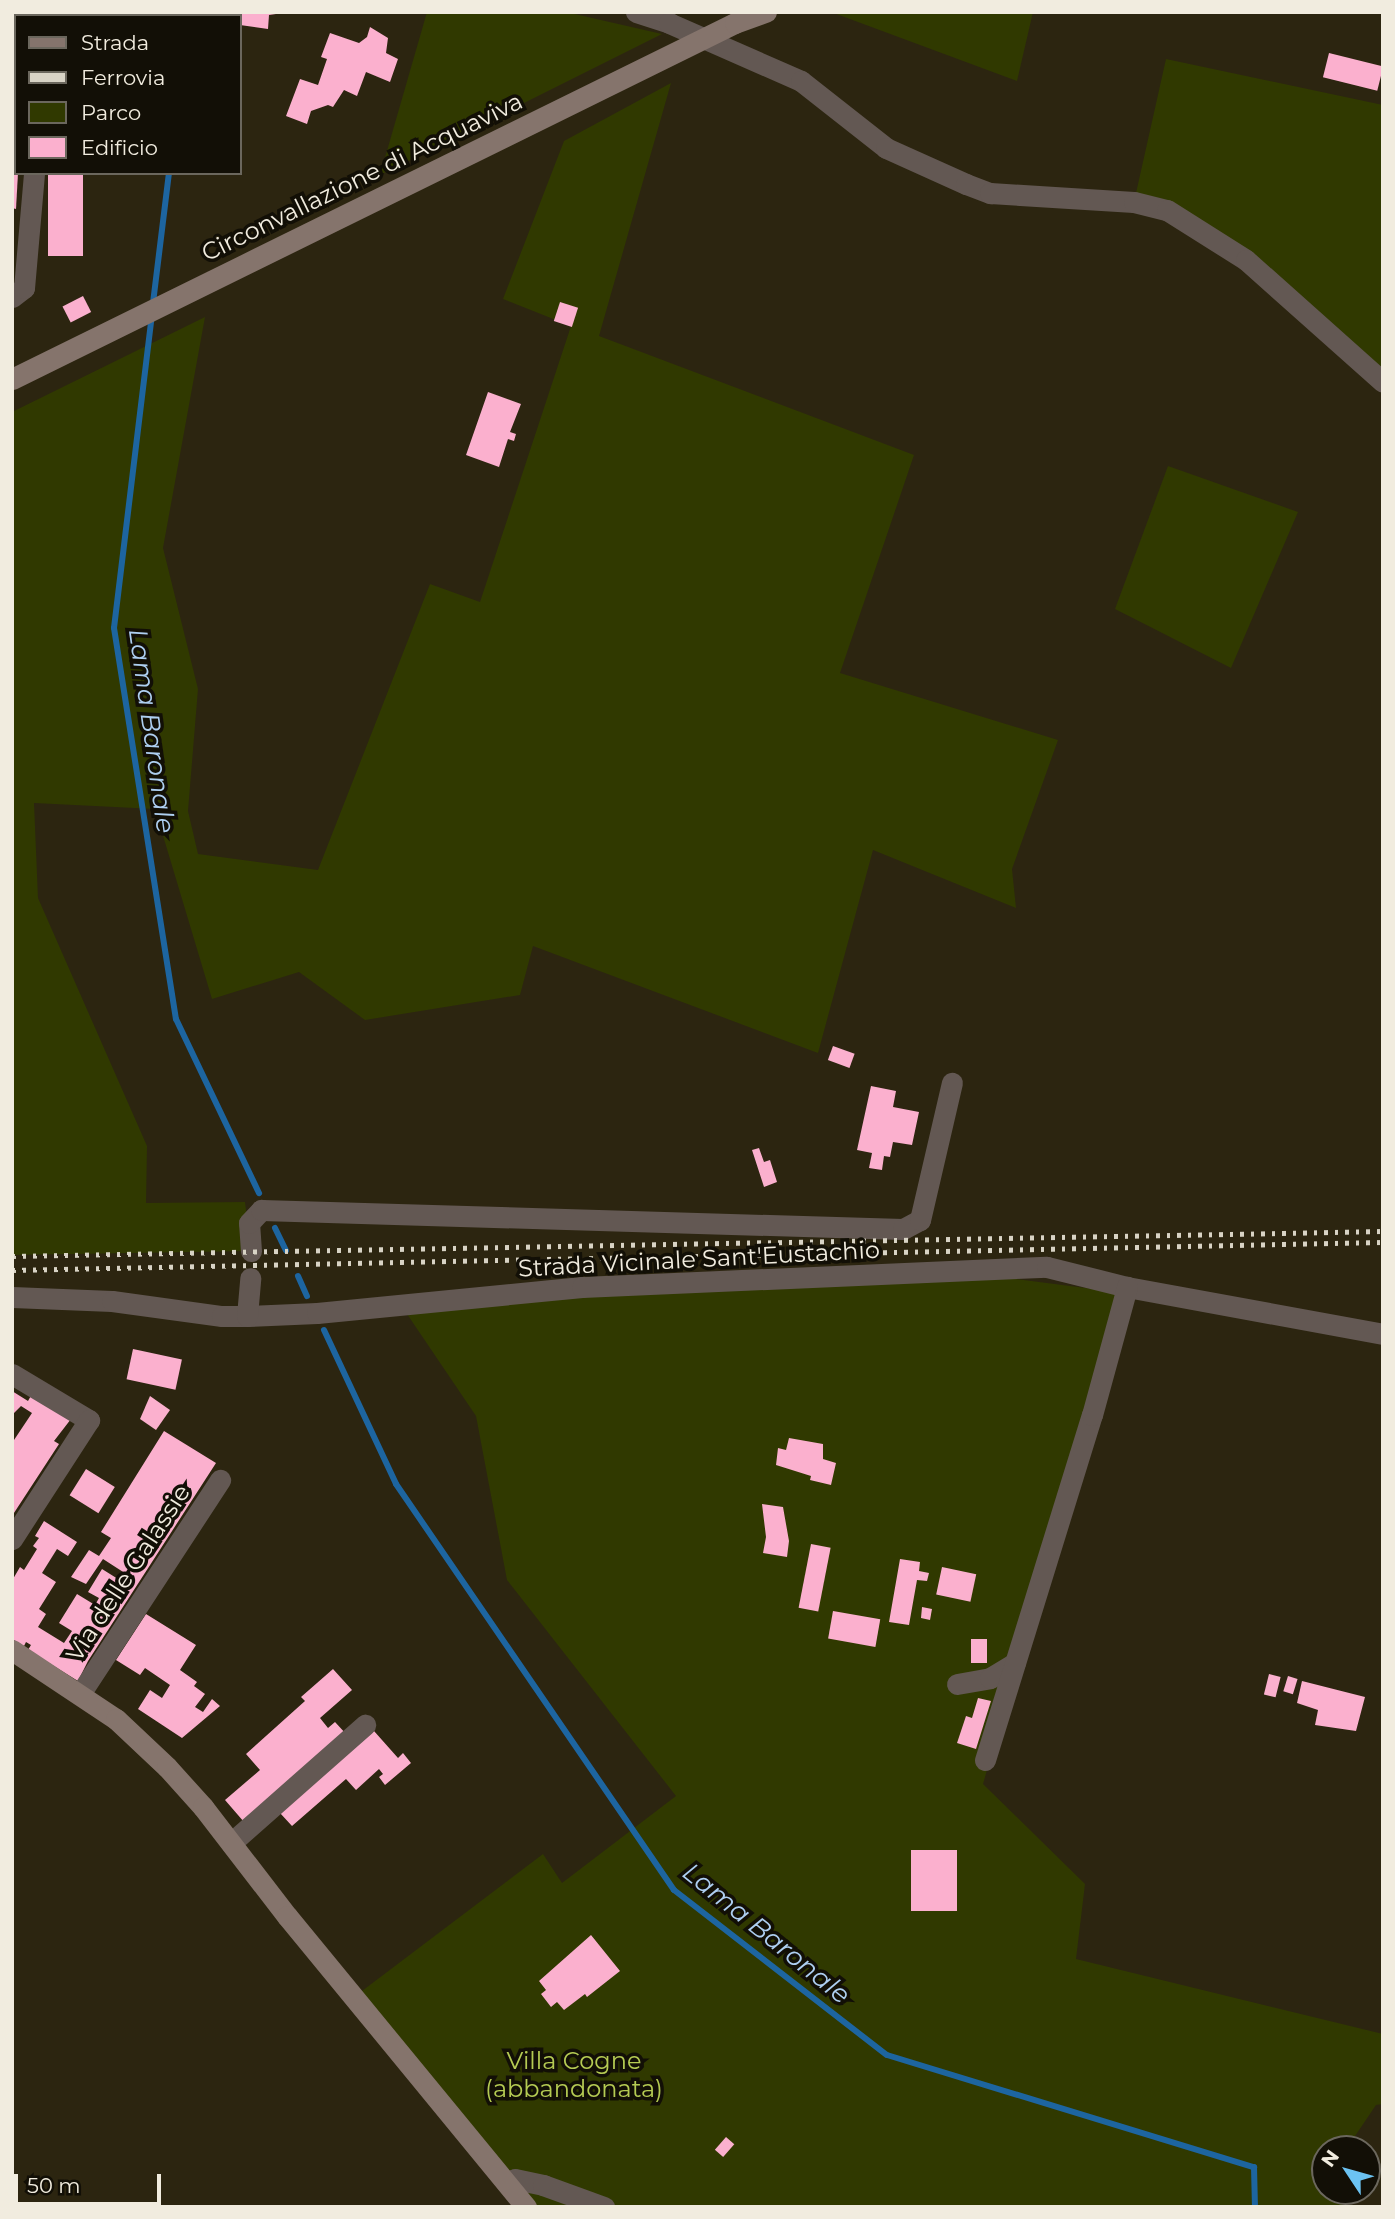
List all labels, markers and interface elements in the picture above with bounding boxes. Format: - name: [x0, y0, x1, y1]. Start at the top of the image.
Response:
- legend: [14, 14, 242, 175]
- text: Strada: [81, 30, 149, 55]
- text: Ferrovia: [81, 65, 165, 90]
- street label: Circonvallazione di Acquaviva: [197, 87, 527, 267]
- text: Parco: [81, 100, 141, 125]
- text: Edificio: [81, 135, 158, 160]
- water label: Lama Baronale: [121, 627, 181, 835]
- street label: Strada Vicinale Sant'Eustachio: [517, 1235, 881, 1283]
- street label: Via delle Galassie: [60, 1479, 196, 1667]
- water label: Lama Baronale: [676, 1857, 856, 2011]
- park label: Villa Cogne (abbandonata): [485, 2047, 663, 2103]
- north arrow: [1311, 2135, 1381, 2205]
- text: N: [1316, 2146, 1344, 2172]
- scale bar: [18, 2160, 164, 2204]
- text: 50 m: [27, 2173, 81, 2198]

